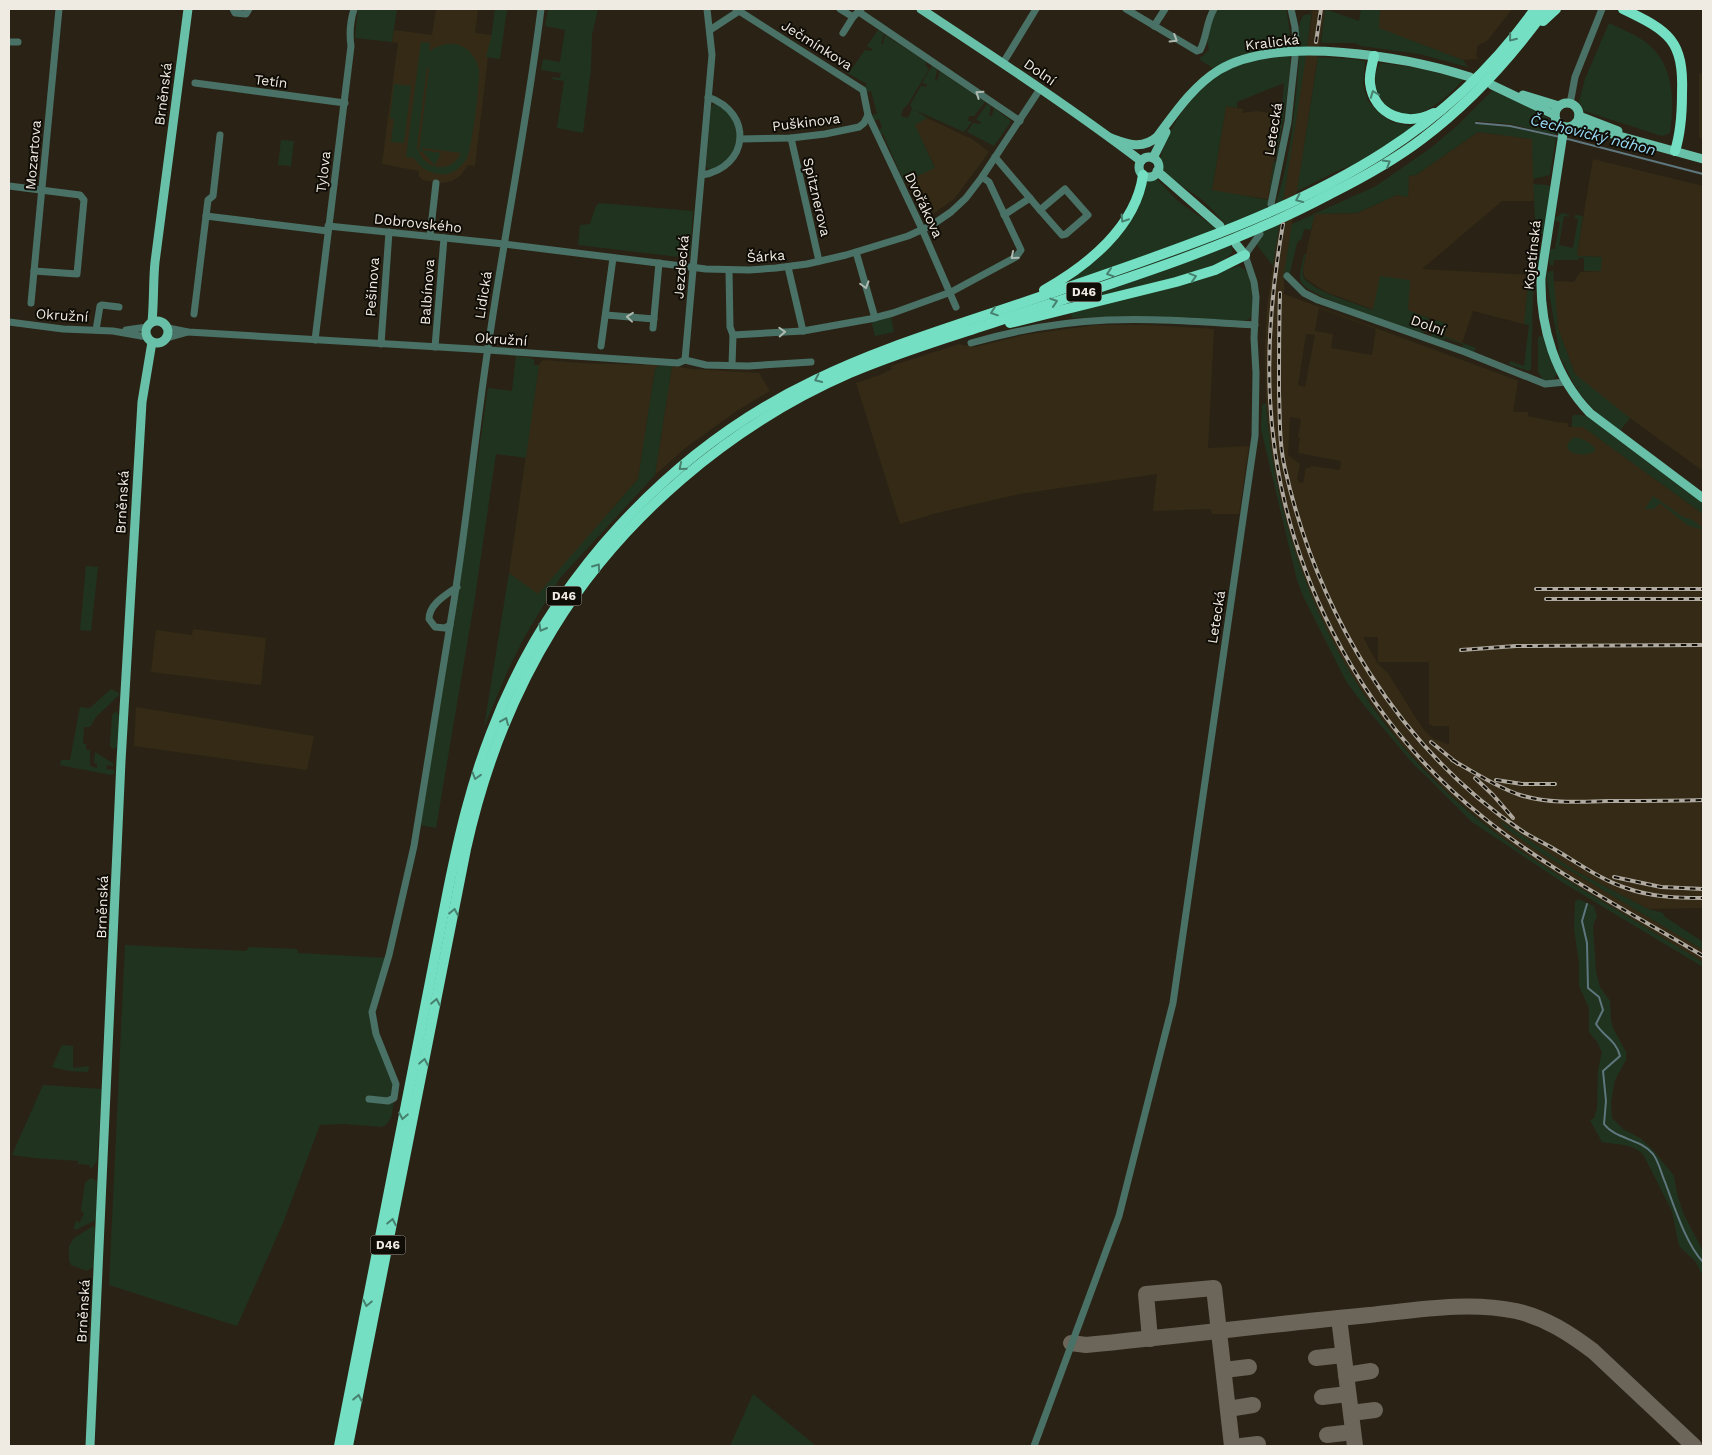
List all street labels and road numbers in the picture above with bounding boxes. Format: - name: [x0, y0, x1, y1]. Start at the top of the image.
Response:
- street label: Ječmínkova: [779, 17, 855, 73]
- street label: Kralická: [1244, 31, 1300, 53]
- street label: Dolní: [1021, 55, 1059, 89]
- street label: Brněnská: [151, 62, 175, 126]
- street label: Tetín: [254, 71, 288, 91]
- street label: Letecká: [1261, 101, 1285, 157]
- street label: Puškinova: [771, 110, 841, 134]
- street label: Mozartova: [22, 119, 44, 191]
- street label: Tylova: [312, 150, 334, 194]
- street label: Spitznerova: [800, 156, 834, 238]
- street label: Dvořákova: [902, 170, 946, 240]
- street label: Dobrovského: [373, 210, 463, 236]
- street label: Kojetínská: [1520, 219, 1544, 291]
- street label: Jezdecká: [670, 235, 692, 299]
- street label: Šárka: [746, 247, 786, 265]
- street label: Pešinova: [362, 257, 382, 317]
- street label: Balbínova: [417, 258, 437, 325]
- street label: Lidická: [471, 270, 495, 320]
- road number: D46: [1066, 282, 1102, 302]
- street label: Okružní: [35, 305, 89, 325]
- street label: Dolní: [1409, 311, 1448, 339]
- street label: Okružní: [474, 329, 528, 349]
- street label: Brněnská: [112, 470, 132, 534]
- road number: D46: [546, 586, 582, 606]
- street label: Letecká: [1204, 589, 1228, 645]
- street label: Brněnská: [93, 875, 111, 939]
- road number: D46: [370, 1236, 406, 1254]
- street label: Brněnská: [73, 1279, 93, 1343]

